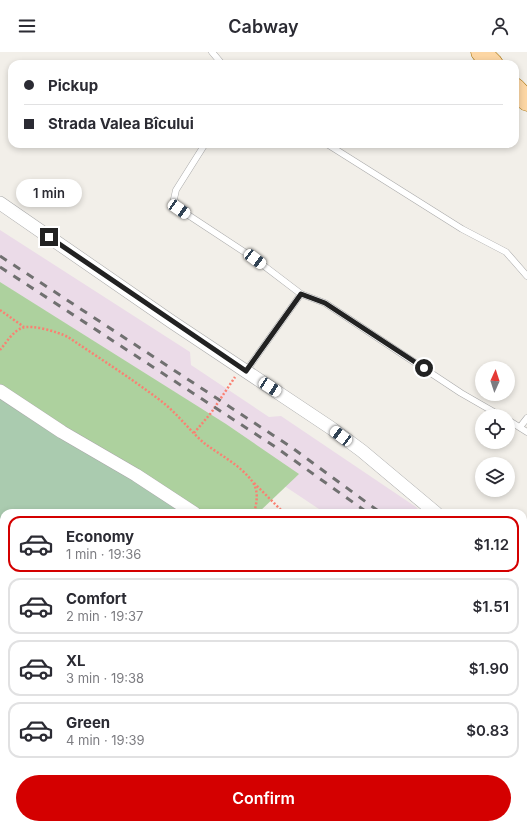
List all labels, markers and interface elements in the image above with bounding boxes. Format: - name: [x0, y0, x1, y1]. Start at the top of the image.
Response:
- icon: menu: [16, 15, 38, 37]
- icon: person: [489, 15, 511, 37]
- text: Cabway: [228, 16, 299, 37]
- text: Pickup: [48, 76, 98, 95]
- text: Strada Valea Bîcului: [48, 114, 194, 133]
- callout: 1 min: [16, 179, 82, 207]
- text: 1 min: [33, 185, 65, 201]
- car: [166, 197, 192, 221]
- route end: [40, 228, 58, 246]
- car: [242, 247, 268, 271]
- route start: [415, 359, 433, 377]
- north arrow: [475, 361, 515, 401]
- map controls: [475, 361, 515, 497]
- car: [257, 375, 283, 399]
- button: locate: [475, 409, 515, 449]
- car: [328, 424, 354, 448]
- button: layers: [475, 457, 515, 497]
- icon: car: [18, 526, 54, 562]
- text: Economy: [66, 527, 134, 546]
- text: $1.12: [474, 535, 509, 554]
- text: 1 min · 19:36: [66, 546, 141, 562]
- icon: car: [18, 588, 54, 624]
- text: Comfort: [66, 589, 127, 608]
- text: $1.51: [472, 597, 509, 616]
- text: 2 min · 19:37: [66, 608, 143, 624]
- icon: car: [18, 650, 54, 686]
- text: XL: [66, 651, 86, 670]
- text: $1.90: [469, 659, 509, 678]
- text: 3 min · 19:38: [66, 670, 144, 686]
- icon: car: [18, 712, 54, 748]
- text: Green: [66, 713, 110, 732]
- text: $0.83: [466, 721, 509, 740]
- text: 4 min · 19:39: [66, 732, 145, 748]
- button: Confirm: [16, 775, 511, 821]

